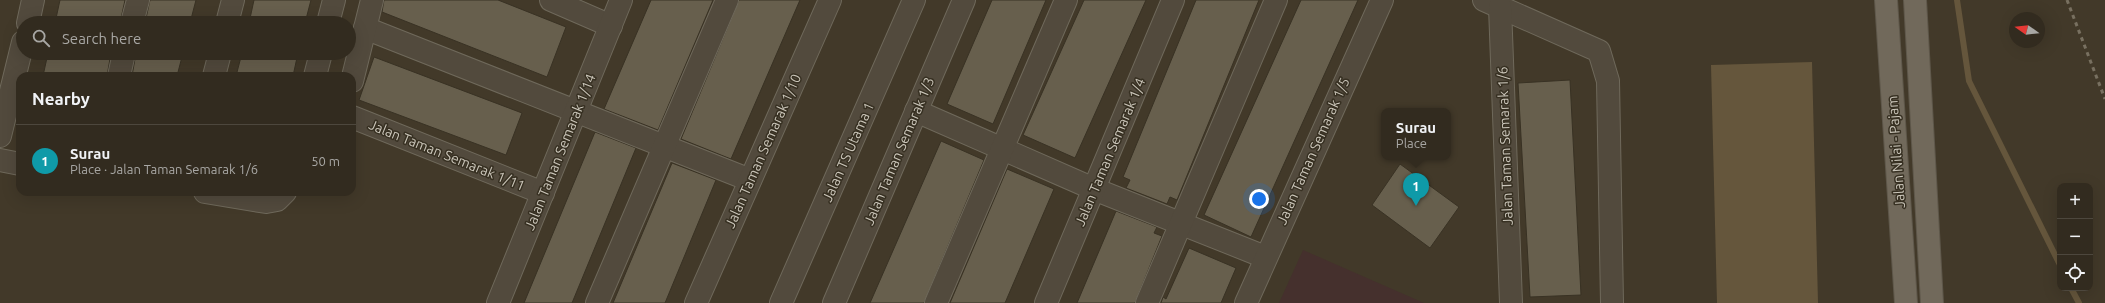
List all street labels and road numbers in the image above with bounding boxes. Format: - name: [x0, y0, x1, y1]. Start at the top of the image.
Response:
- street label: Jalan Taman Semarak 1/6: [1494, 66, 1516, 226]
- street label: Jalan Taman Semarak 1/14: [521, 71, 599, 232]
- street label: Jalan Taman Semarak 1/10: [722, 71, 804, 231]
- street label: Jalan Taman Semarak 1/3: [861, 75, 937, 227]
- street label: Jalan Taman Semarak 1/5: [1273, 75, 1353, 227]
- street label: Jalan Taman Semarak 1/4: [1072, 76, 1148, 228]
- street label: Jalan Nilai - Pajam: [1884, 95, 1908, 209]
- street label: Jalan TS Utama 1: [819, 100, 877, 204]
- street label: Jalan Taman Semarak 1/11: [367, 116, 527, 194]

